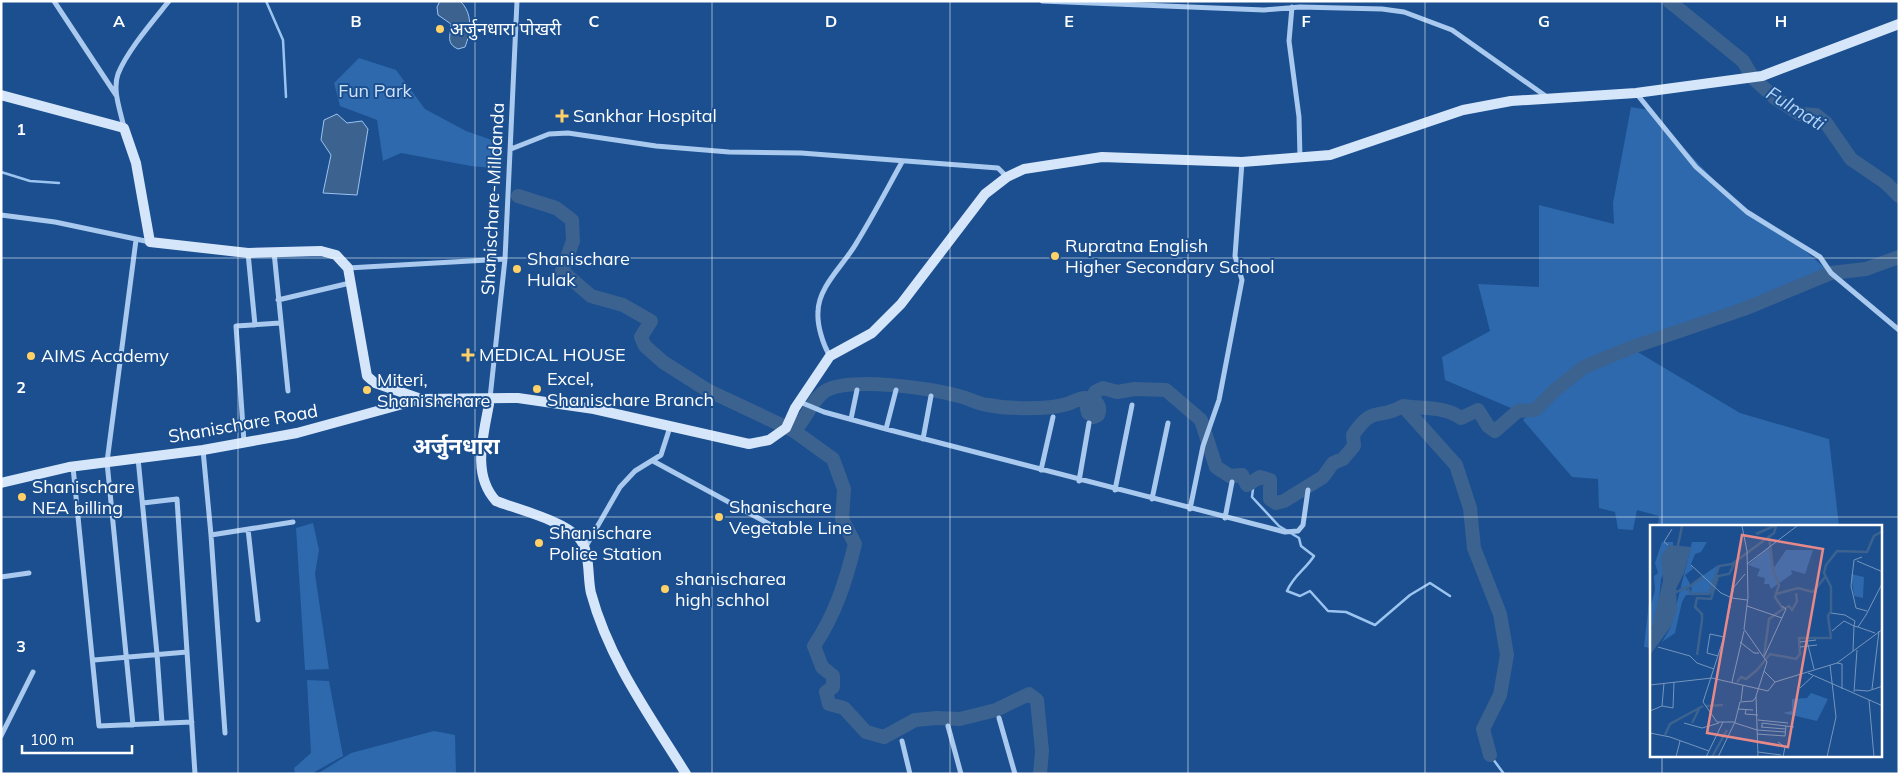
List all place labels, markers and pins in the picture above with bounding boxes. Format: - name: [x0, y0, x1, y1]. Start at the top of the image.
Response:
- place label: अर्जुनधारा पोखरी: [450, 17, 562, 41]
- marker: अर्जुनधारा पोखरी: [434, 23, 446, 35]
- place label: Sankhar Hospital: [573, 104, 717, 127]
- marker: Sankhar Hospital: [555, 109, 569, 123]
- place label: Rupratna English Higher Secondary School: [1065, 234, 1275, 278]
- place label: Shanischare Hulak: [527, 247, 630, 291]
- marker: Rupratna English Higher Secondary School: [1049, 250, 1061, 262]
- marker: Shanischare Hulak: [511, 263, 523, 275]
- place label: MEDICAL HOUSE: [479, 343, 626, 366]
- place label: AIMS Academy: [41, 344, 169, 367]
- marker: MEDICAL HOUSE: [461, 348, 475, 362]
- marker: AIMS Academy: [25, 350, 37, 362]
- place label: Excel, Shanischare Branch: [547, 367, 714, 411]
- place label: Miteri, Shanishchare: [377, 368, 490, 412]
- marker: Excel, Shanischare Branch: [531, 383, 543, 395]
- marker: Miteri, Shanishchare: [361, 384, 373, 396]
- place label: Shanischare NEA billing: [32, 475, 135, 519]
- marker: Shanischare NEA billing: [16, 491, 28, 503]
- place label: Shanischare Vegetable Line: [729, 495, 852, 539]
- marker: Shanischare Vegetable Line: [713, 511, 725, 523]
- place label: Shanischare Police Station: [549, 521, 662, 565]
- marker: Shanischare Police Station: [533, 537, 545, 549]
- place label: shanischarea high schhol: [675, 567, 786, 611]
- marker: shanischarea high schhol: [659, 583, 671, 595]

